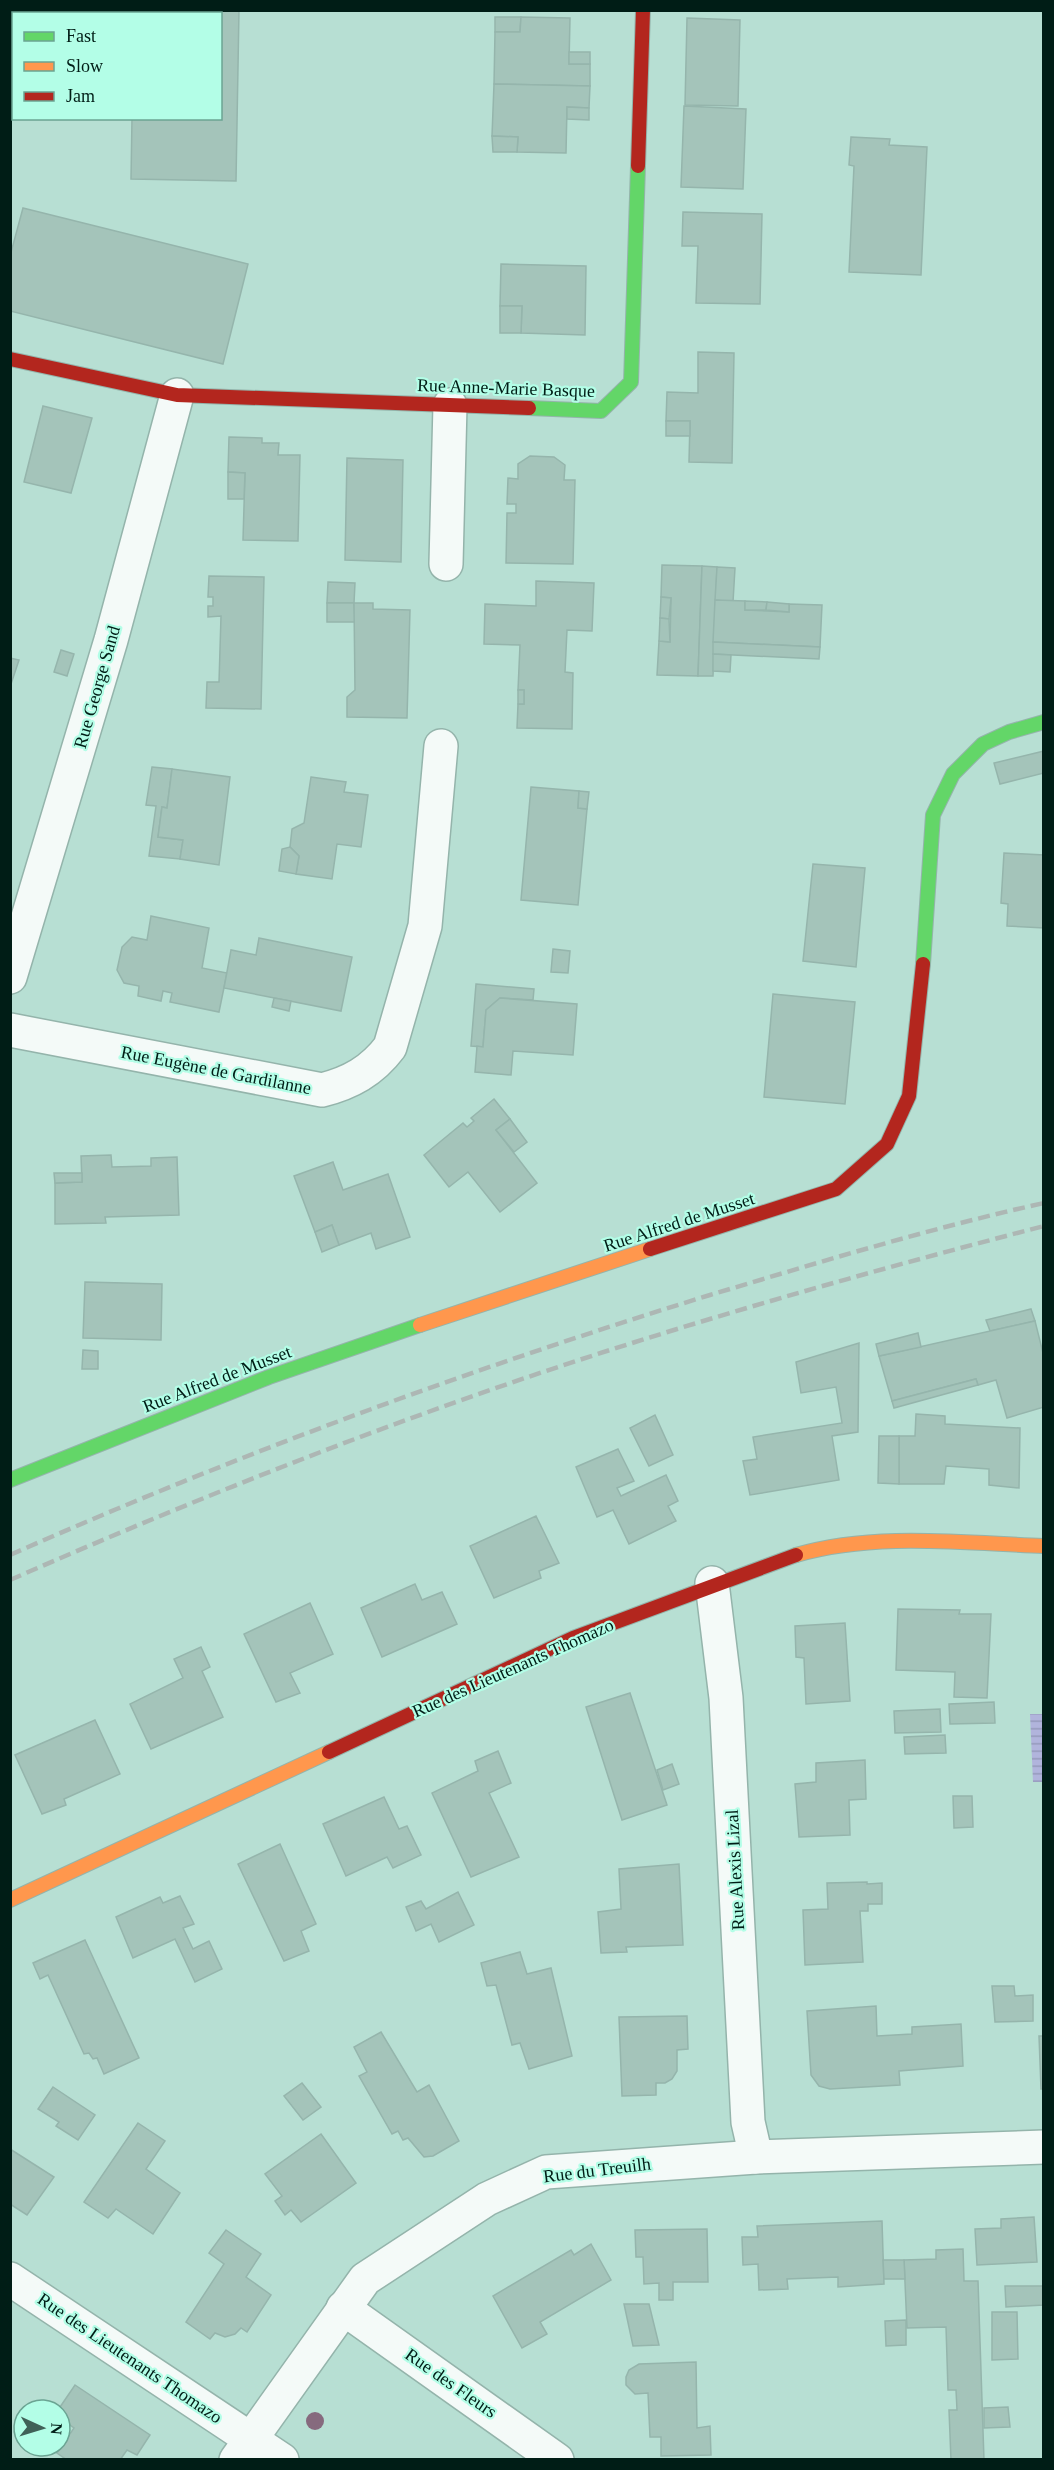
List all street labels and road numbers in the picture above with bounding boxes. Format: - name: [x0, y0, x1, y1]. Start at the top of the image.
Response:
- street label: Rue Anne-Marie Basque: [417, 375, 595, 401]
- street label: Rue George Sand: [70, 623, 124, 751]
- street label: Rue Eugène de Gardilanne: [119, 1042, 313, 1098]
- street label: Rue Alfred de Musset: [601, 1188, 757, 1256]
- street label: Rue Alfred de Musset: [140, 1341, 294, 1417]
- street label: Rue des Lieutenants Thomazo: [409, 1615, 617, 1721]
- street label: Rue Alexis Lizal: [722, 1809, 748, 1931]
- street label: Rue du Treuilh: [542, 2153, 652, 2187]
- street label: Rue des Lieutenants Thomazo: [34, 2289, 226, 2427]
- street label: Rue des Fleurs: [401, 2344, 501, 2422]

